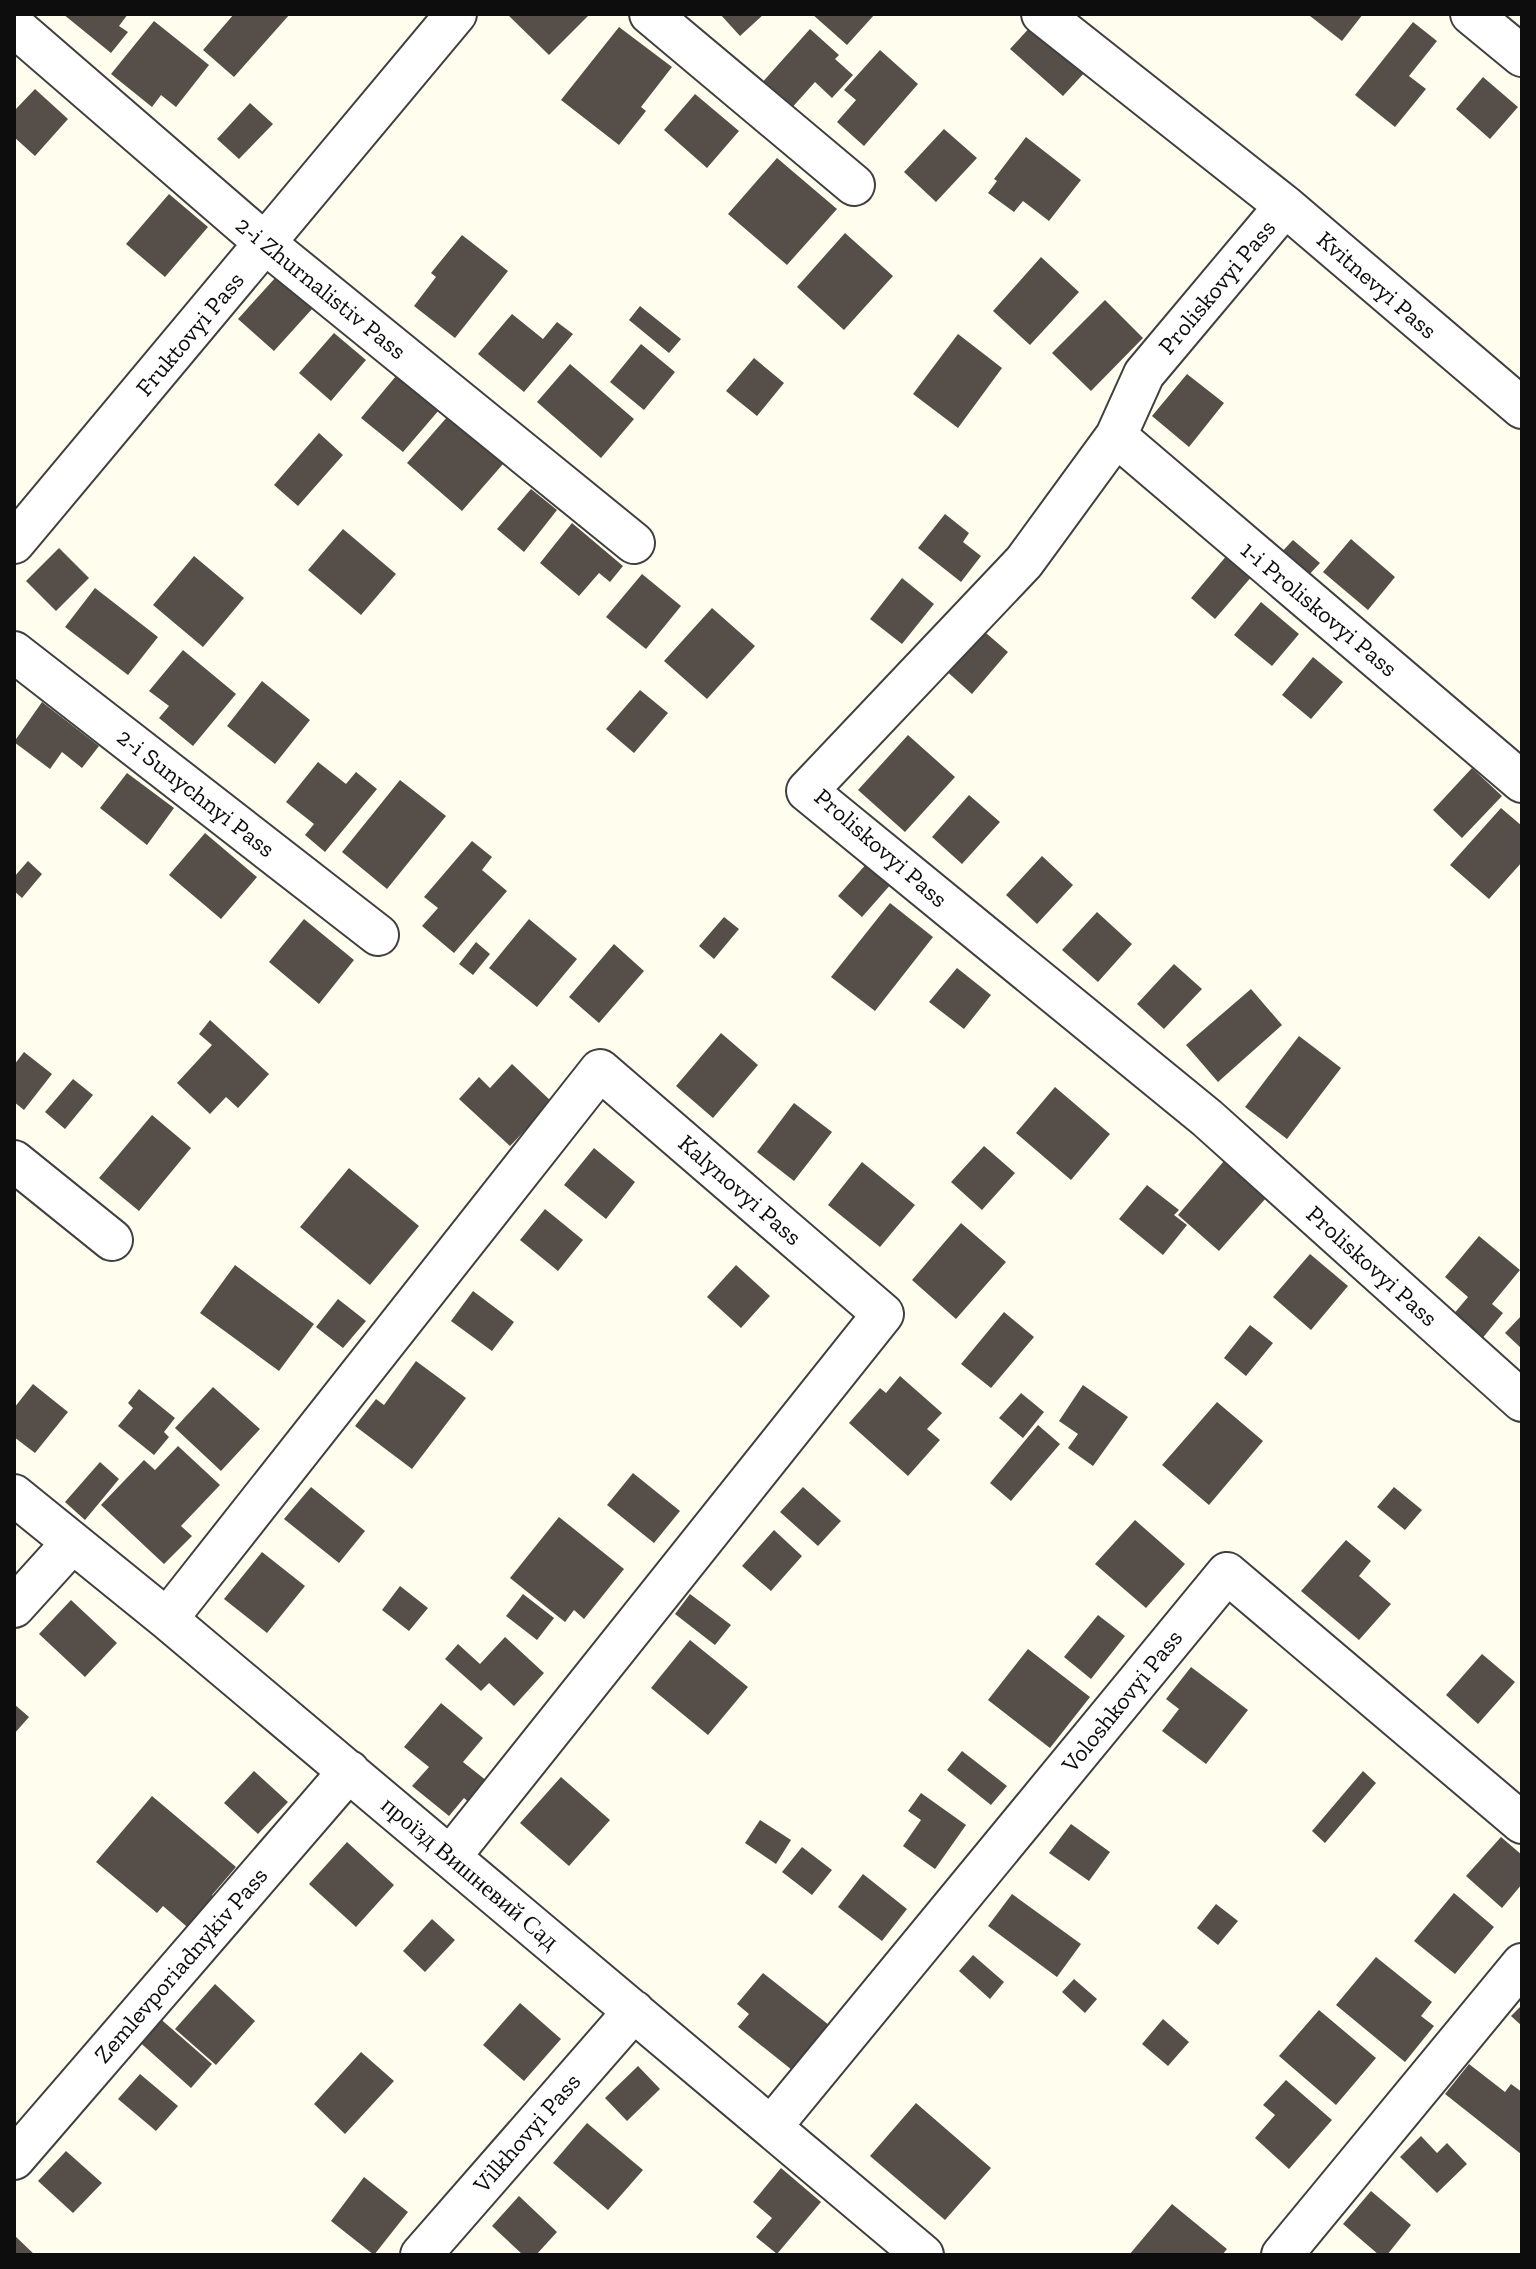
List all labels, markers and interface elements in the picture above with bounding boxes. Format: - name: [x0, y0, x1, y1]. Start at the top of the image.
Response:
- street label: 2-i Zhurnalistiv Pass: [230, 210, 412, 365]
- street label: Proliskovyi Pass: [1152, 214, 1281, 360]
- street label: Kvitnevyi Pass: [1311, 225, 1443, 345]
- street label: Fruktovyi Pass: [129, 266, 250, 402]
- street label: 1-i Proliskovyi Pass: [1235, 535, 1404, 683]
- street label: 2-i Sunychnyi Pass: [112, 722, 281, 863]
- street label: Proliskovyi Pass: [809, 782, 954, 913]
- street label: Kalynovyi Pass: [673, 1128, 808, 1251]
- street label: Proliskovyi Pass: [1301, 1199, 1444, 1332]
- street label: Voloshkovyi Pass: [1054, 1623, 1188, 1779]
- street label: проїзд Вишневий Сад: [376, 1790, 565, 1955]
- street label: Zemlevporiadnykiv Pass: [88, 1861, 273, 2068]
- street label: Vilkhovyi Pass: [466, 2067, 586, 2199]

